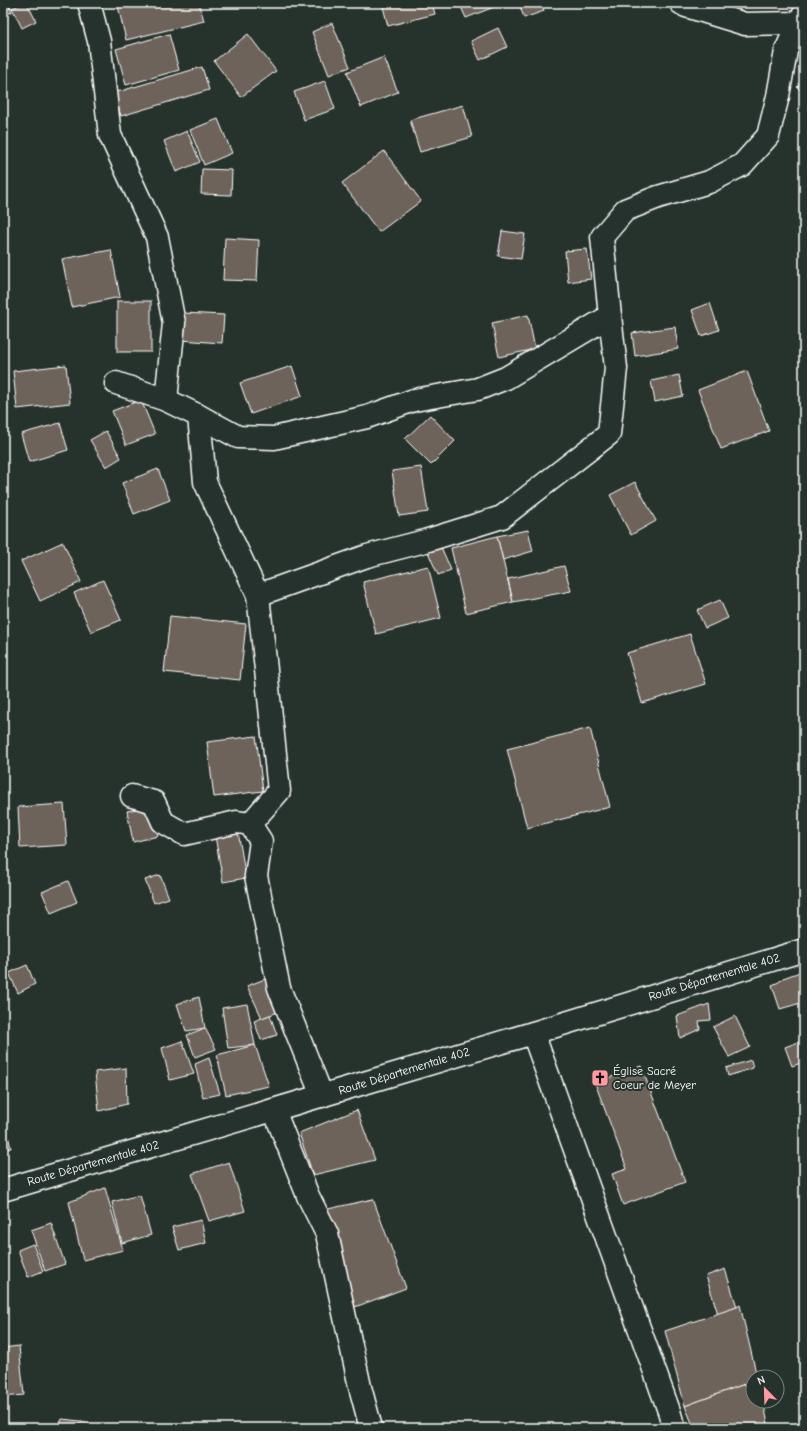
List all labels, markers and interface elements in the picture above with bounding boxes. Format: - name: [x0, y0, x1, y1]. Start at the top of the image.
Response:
- street label: Route Départementale 402: [647, 950, 781, 1004]
- street label: Route Départementale 402: [337, 1044, 471, 1098]
- place label: Église Sacré Coeur de Meyer: [613, 1064, 696, 1092]
- church icon: Église Sacré Coeur de Meyer: [590, 1068, 610, 1088]
- street label: Route Départementale 402: [25, 1137, 161, 1189]
- north arrow: [745, 1369, 785, 1409]
- text: N: [755, 1373, 767, 1388]

